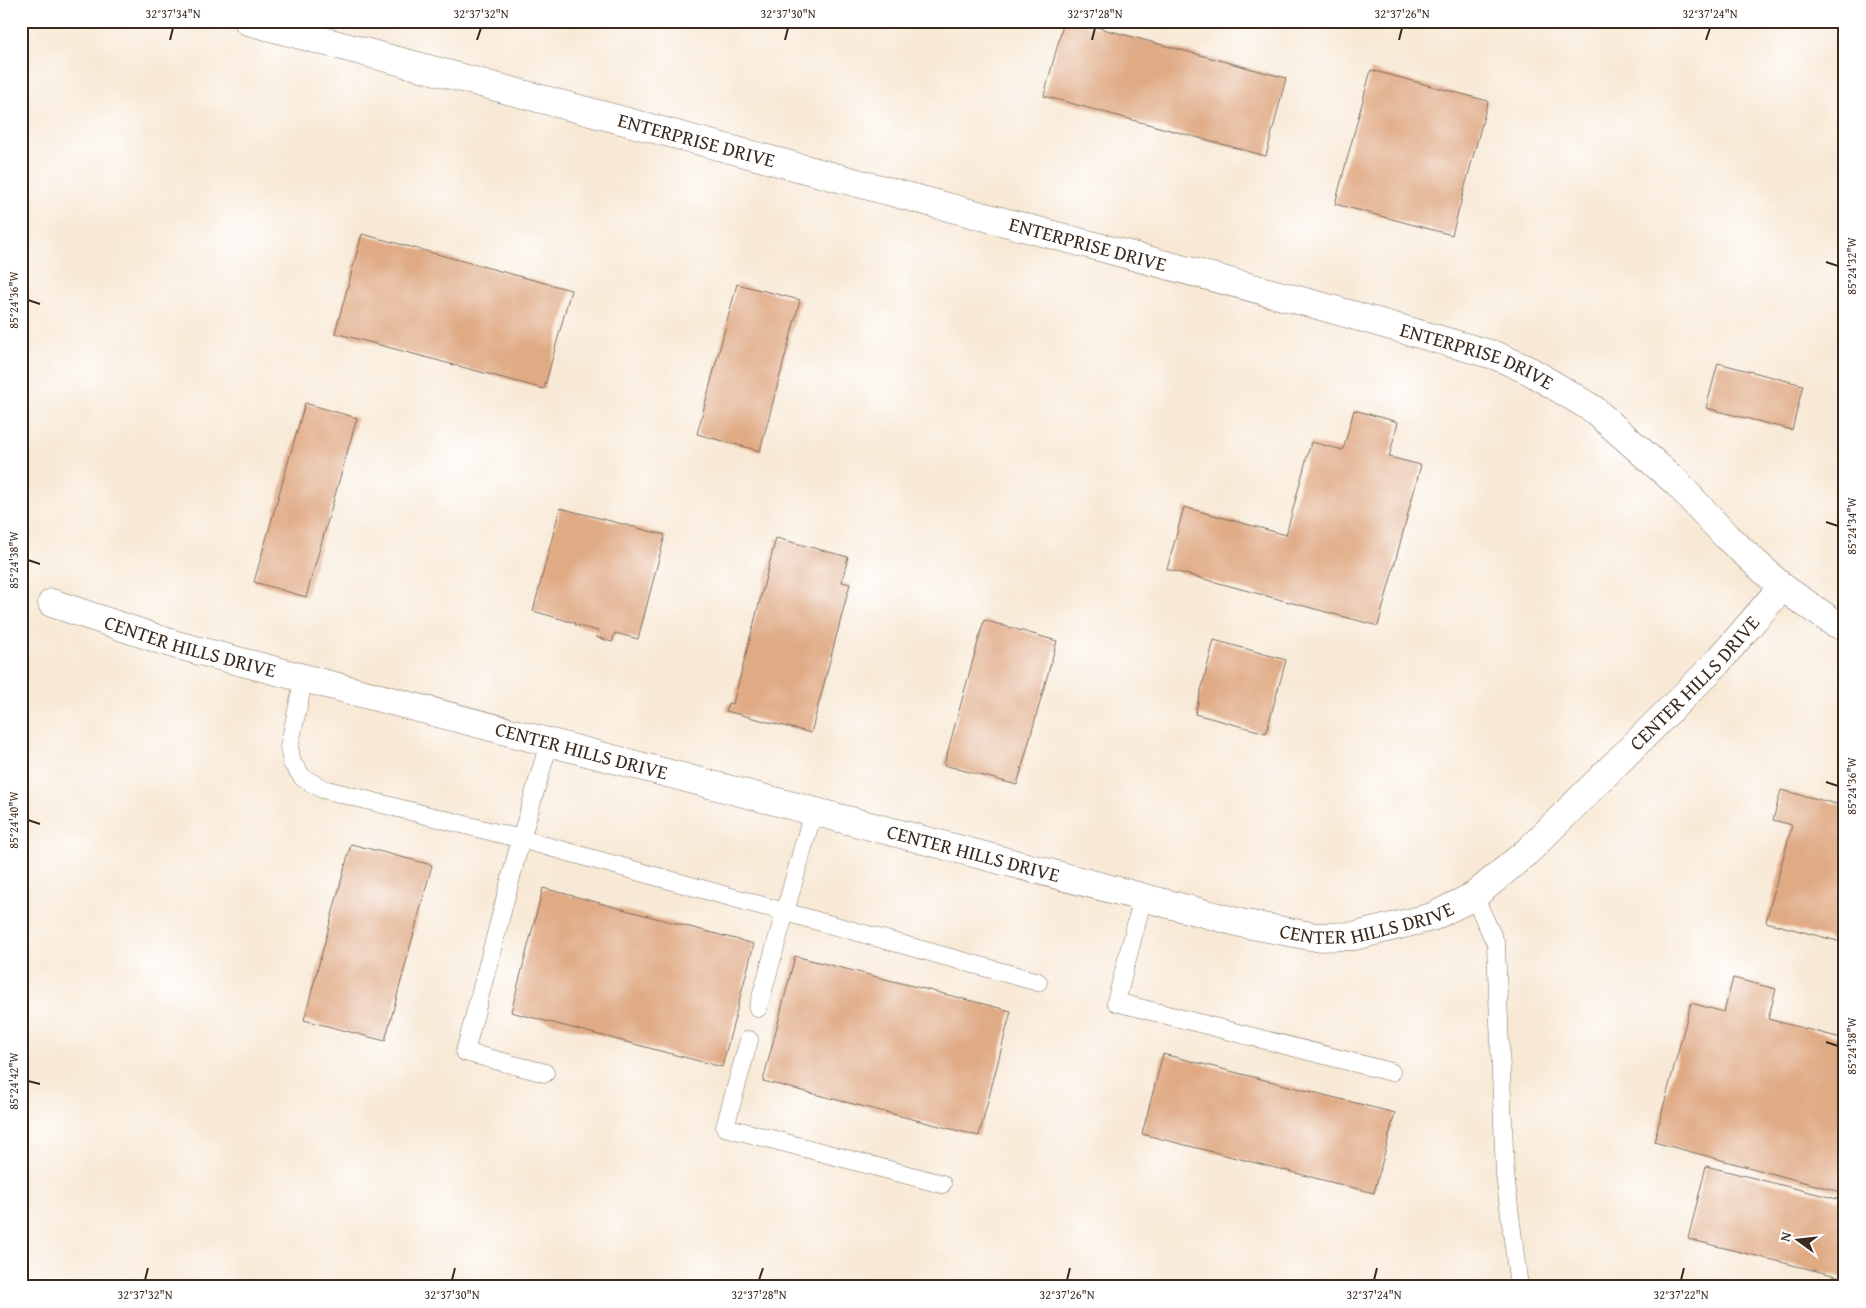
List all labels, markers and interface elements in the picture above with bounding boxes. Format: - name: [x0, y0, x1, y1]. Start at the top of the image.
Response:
- text: 32°37'34"N: [145, 5, 201, 22]
- text: 32°37'32"N: [453, 5, 509, 22]
- text: 32°37'30"N: [760, 5, 816, 22]
- text: 32°37'28"N: [1067, 5, 1123, 22]
- text: 32°37'26"N: [1374, 5, 1430, 22]
- text: 32°37'24"N: [1682, 5, 1738, 22]
- street label: ENTERPRISE DRIVE: [615, 105, 779, 174]
- street label: ENTERPRISE DRIVE: [1006, 209, 1170, 278]
- text: 85°24'32"W: [1843, 236, 1860, 295]
- text: 85°24'36"W: [5, 270, 22, 329]
- street label: ENTERPRISE DRIVE: [1397, 314, 1560, 396]
- text: 85°24'34"W: [1843, 496, 1860, 555]
- text: 85°24'38"W: [5, 530, 22, 589]
- street label: CENTER HILLS DRIVE: [101, 607, 279, 684]
- street label: CENTER HILLS DRIVE: [1622, 609, 1766, 757]
- street label: CENTER HILLS DRIVE: [492, 714, 671, 787]
- text: 85°24'36"W: [1843, 756, 1860, 815]
- text: 85°24'40"W: [5, 790, 22, 849]
- street label: CENTER HILLS DRIVE: [884, 816, 1063, 889]
- street label: CENTER HILLS DRIVE: [1277, 894, 1458, 951]
- text: 85°24'38"W: [1843, 1016, 1860, 1075]
- text: 85°24'42"W: [5, 1051, 22, 1110]
- north arrow: [1774, 1216, 1824, 1266]
- text: N: [1775, 1229, 1796, 1244]
- text: 32°37'32"N: [117, 1286, 173, 1303]
- text: 32°37'30"N: [424, 1286, 480, 1303]
- text: 32°37'28"N: [731, 1286, 787, 1303]
- text: 32°37'26"N: [1039, 1286, 1095, 1303]
- text: 32°37'24"N: [1346, 1286, 1402, 1303]
- text: 32°37'22"N: [1653, 1286, 1709, 1303]

